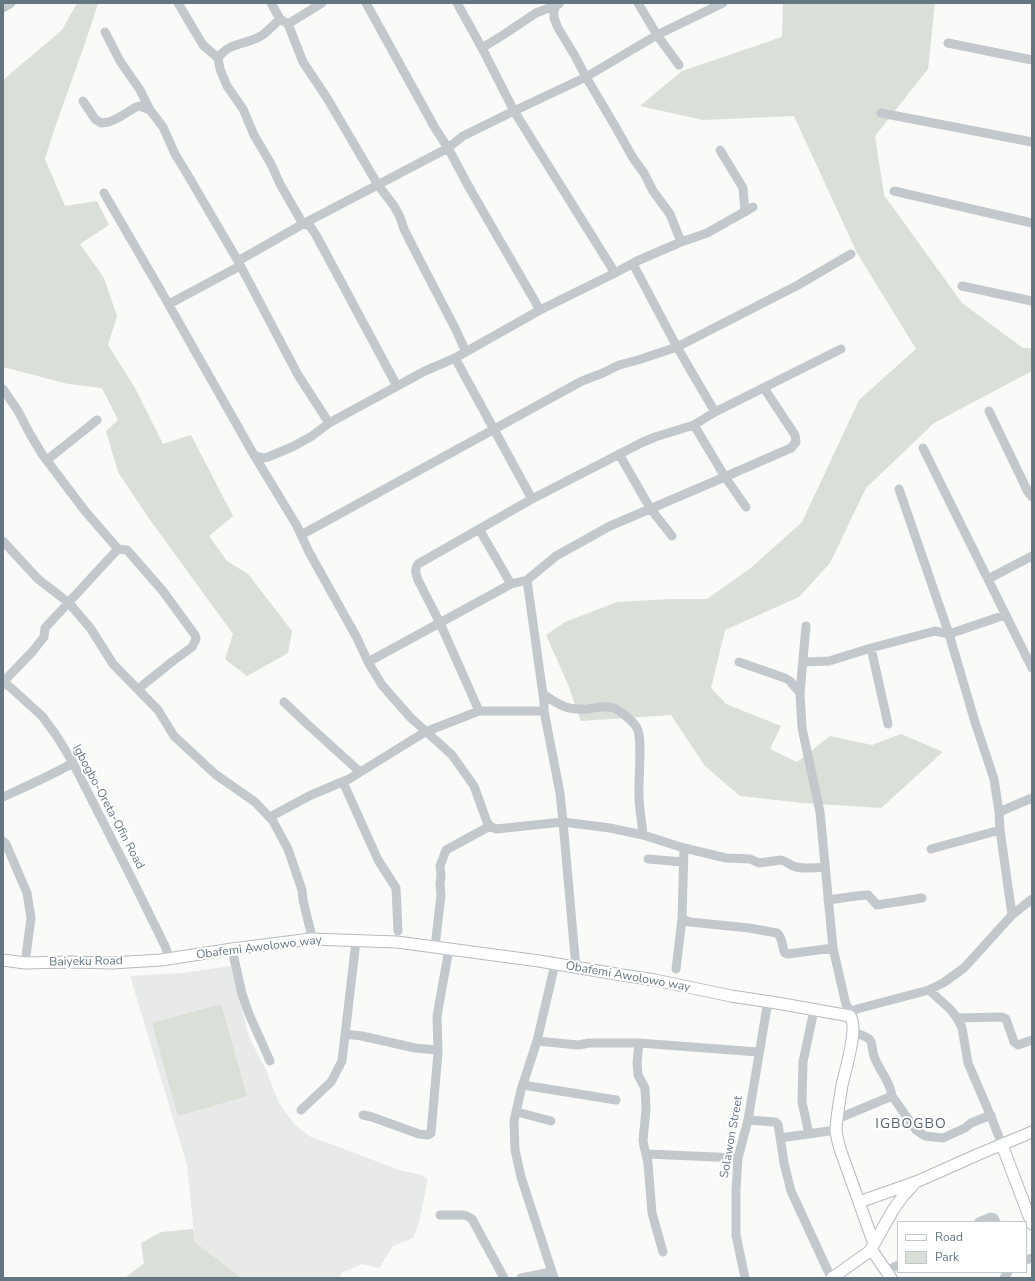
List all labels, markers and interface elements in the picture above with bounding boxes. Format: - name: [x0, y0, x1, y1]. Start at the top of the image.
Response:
- street label: Igbogbo-Oreta-Ofin Road: [69, 742, 147, 872]
- street label: Obafemi Awolowo way: [195, 933, 323, 963]
- street label: Baiyeku Road: [49, 954, 123, 970]
- street label: Obafemi Awolowo way: [565, 959, 691, 995]
- street label: Solawon Street: [718, 1095, 746, 1179]
- district label: IGBOGBO: [875, 1117, 947, 1133]
- legend: [897, 1221, 1027, 1273]
- text: Road: [935, 1229, 963, 1245]
- text: Park: [935, 1249, 959, 1265]

